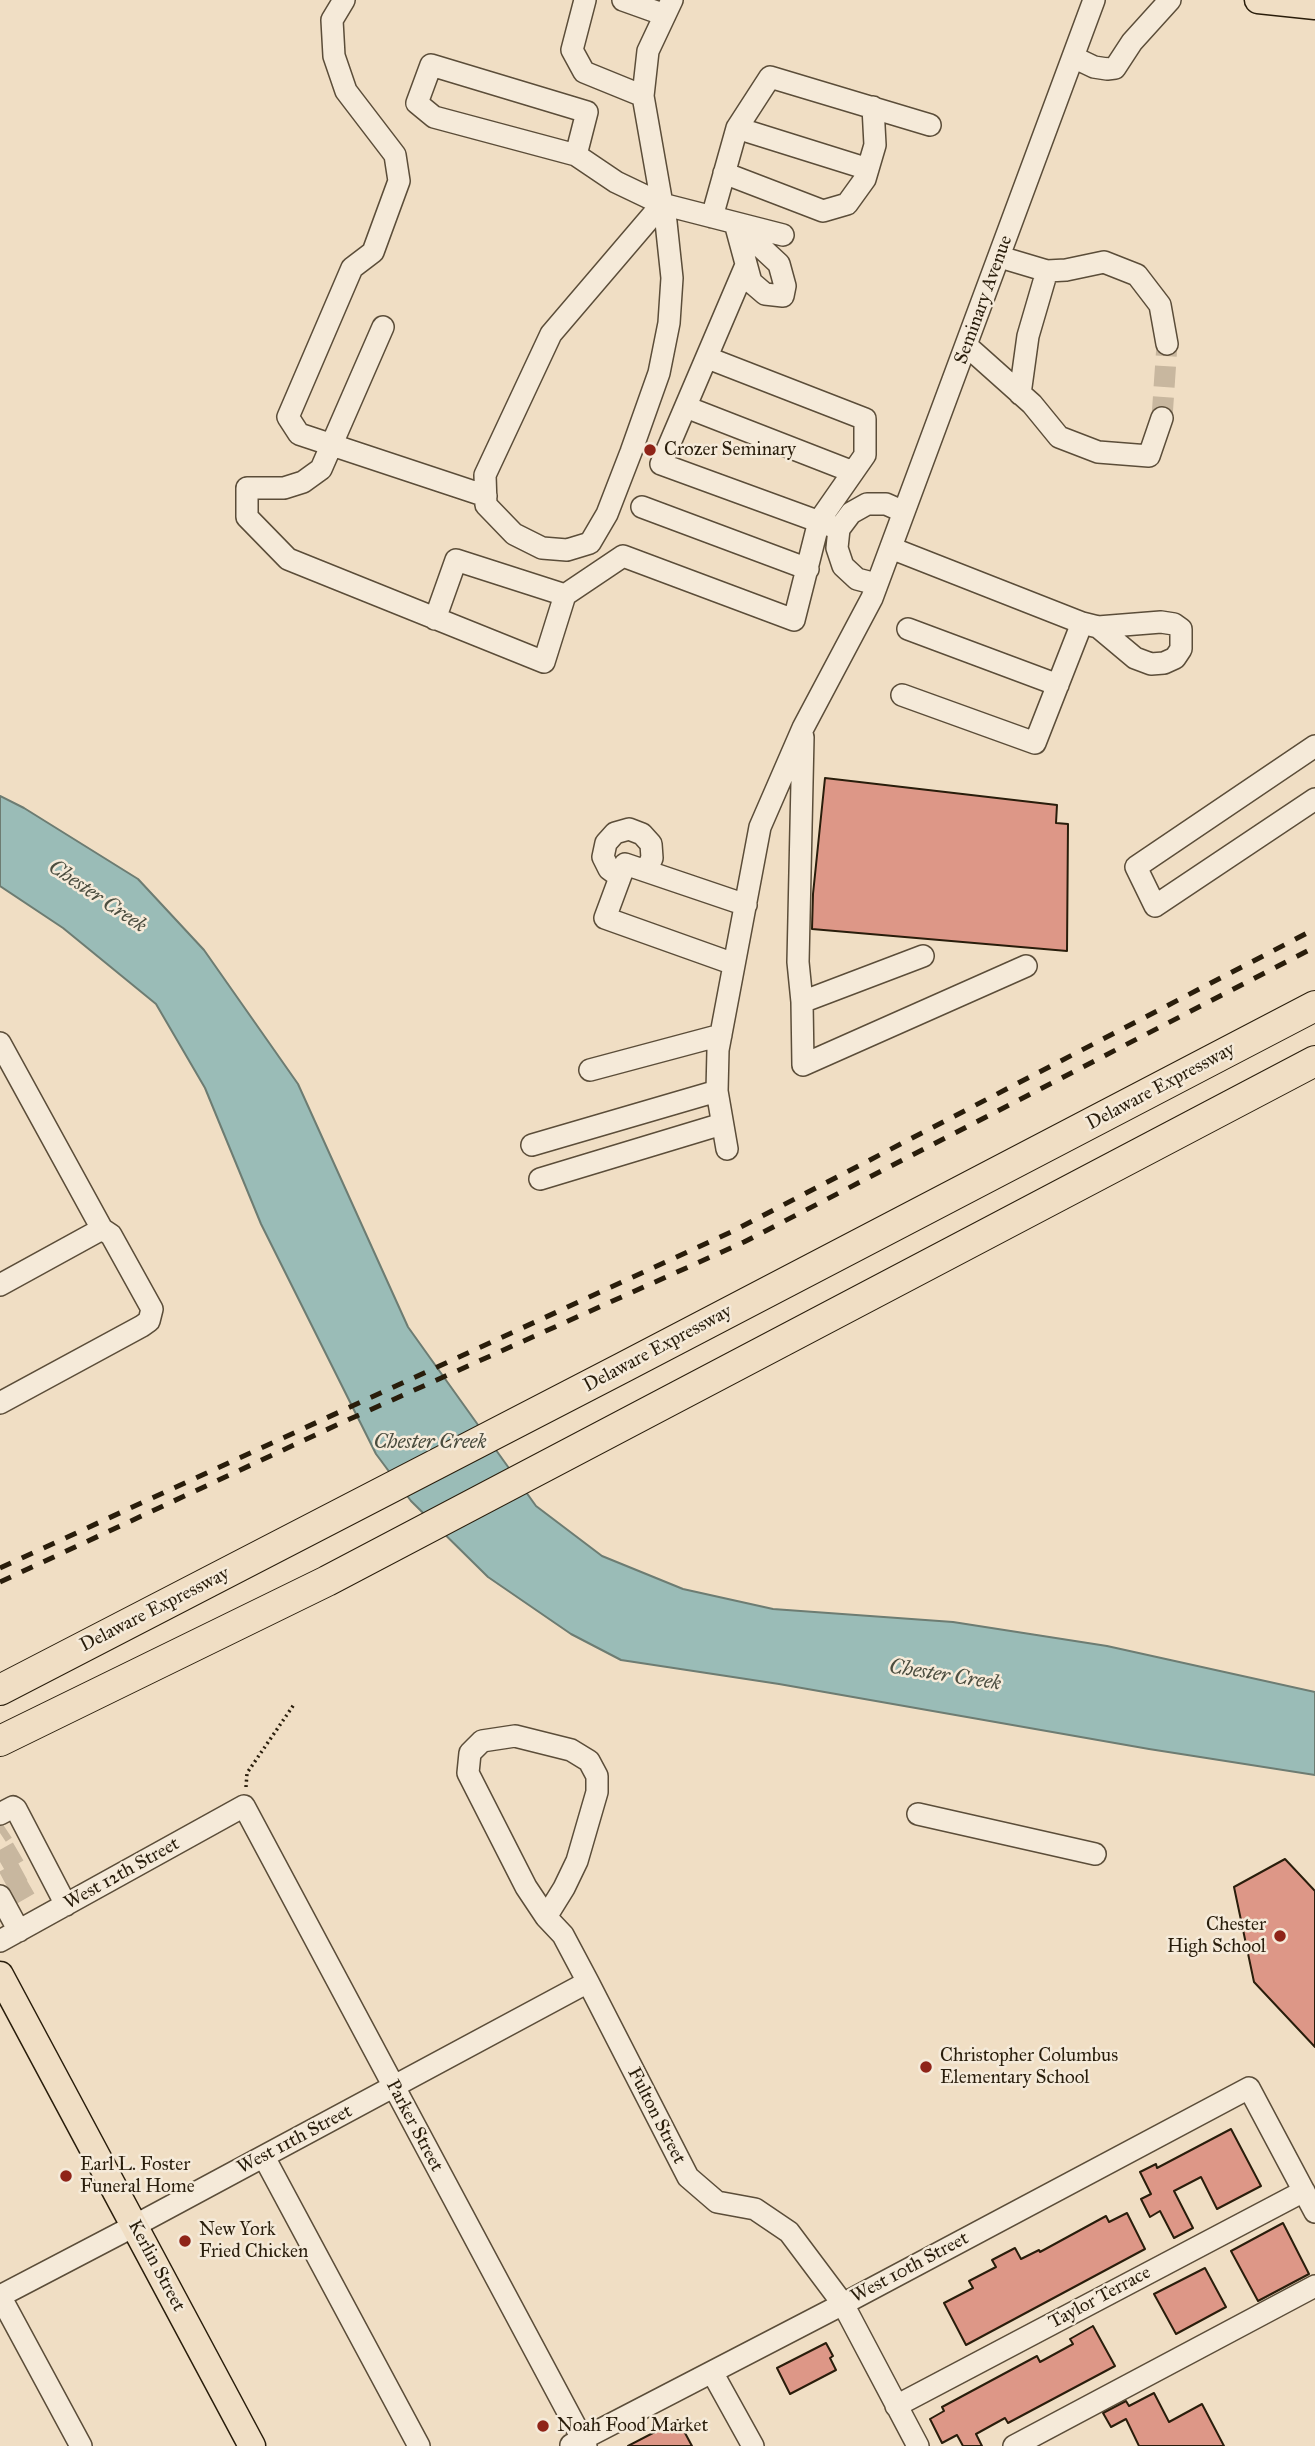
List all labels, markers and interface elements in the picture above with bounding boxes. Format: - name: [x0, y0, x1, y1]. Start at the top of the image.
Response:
- street label: Seminary Avenue: [950, 232, 1018, 368]
- place label: Crozer Seminary: [664, 439, 796, 461]
- marker: Crozer Seminary: [642, 442, 658, 458]
- water label: Chester Creek: [43, 855, 151, 939]
- street label: Delaware Expressway: [1083, 1038, 1239, 1136]
- street label: Delaware Expressway: [580, 1300, 736, 1398]
- water label: Chester Creek: [373, 1430, 487, 1456]
- street label: Delaware Expressway: [76, 1562, 234, 1658]
- water label: Chester Creek: [887, 1655, 1003, 1697]
- street label: West 12th Street: [60, 1833, 184, 1915]
- place label: Chester High School: [1167, 1914, 1266, 1958]
- marker: Chester High School: [1272, 1928, 1288, 1944]
- place label: Christopher Columbus Elementary School: [940, 2045, 1118, 2089]
- marker: Christopher Columbus Elementary School: [918, 2059, 934, 2075]
- street label: Fulton Street: [622, 2064, 690, 2168]
- street label: Parker Street: [380, 2076, 448, 2176]
- street label: West 11th Street: [234, 2100, 356, 2180]
- place label: Earl L. Foster Funeral Home: [80, 2154, 195, 2198]
- marker: Earl L. Foster Funeral Home: [58, 2168, 74, 2184]
- street label: Kerlin Street: [122, 2216, 190, 2316]
- place label: New York Fried Chicken: [199, 2219, 308, 2263]
- street label: West 10th Street: [847, 2227, 973, 2309]
- marker: New York Fried Chicken: [177, 2233, 193, 2249]
- street label: Taylor Terrace: [1045, 2262, 1155, 2334]
- place label: Noah Food Market: [557, 2415, 708, 2437]
- marker: Noah Food Market: [535, 2418, 551, 2434]

